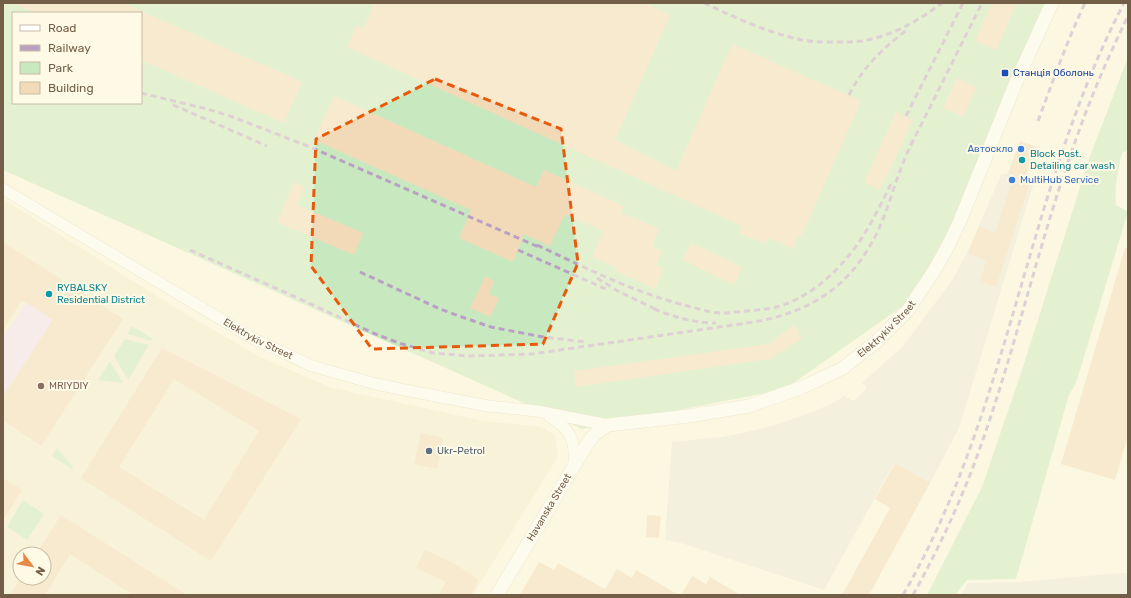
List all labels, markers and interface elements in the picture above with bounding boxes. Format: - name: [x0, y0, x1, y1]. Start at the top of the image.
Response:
- legend: [12, 12, 142, 104]
- text: Road: [48, 21, 76, 35]
- text: Railway: [48, 41, 91, 55]
- text: Park: [48, 61, 74, 75]
- place label: Cтанція Оболонь: [1013, 67, 1094, 79]
- marker: Cтанція Оболонь: [1000, 68, 1010, 78]
- text: Building: [48, 81, 94, 95]
- place label: Автоскло: [967, 143, 1013, 155]
- marker: Автоскло: [1016, 144, 1026, 154]
- place label: Block Post. Detailing car wash: [1030, 148, 1115, 172]
- marker: Block Post. Detailing car wash: [1017, 155, 1027, 165]
- place label: MultiHub Service: [1020, 174, 1099, 186]
- marker: MultiHub Service: [1007, 175, 1017, 185]
- place label: RYBALSKY Residential District: [57, 282, 145, 306]
- marker: RYBALSKY Residential District: [44, 289, 54, 299]
- street label: Elektrykiv Street: [855, 298, 919, 360]
- street label: Elektrykiv Street: [221, 316, 295, 362]
- place label: MRIYDIY: [49, 380, 89, 392]
- marker: MRIYDIY: [36, 381, 46, 391]
- place label: Ukr-Petrol: [437, 445, 485, 457]
- marker: Ukr-Petrol: [424, 446, 434, 456]
- street label: Havanska Street: [525, 471, 574, 543]
- north arrow: [12, 546, 52, 586]
- text: N: [32, 564, 48, 578]

